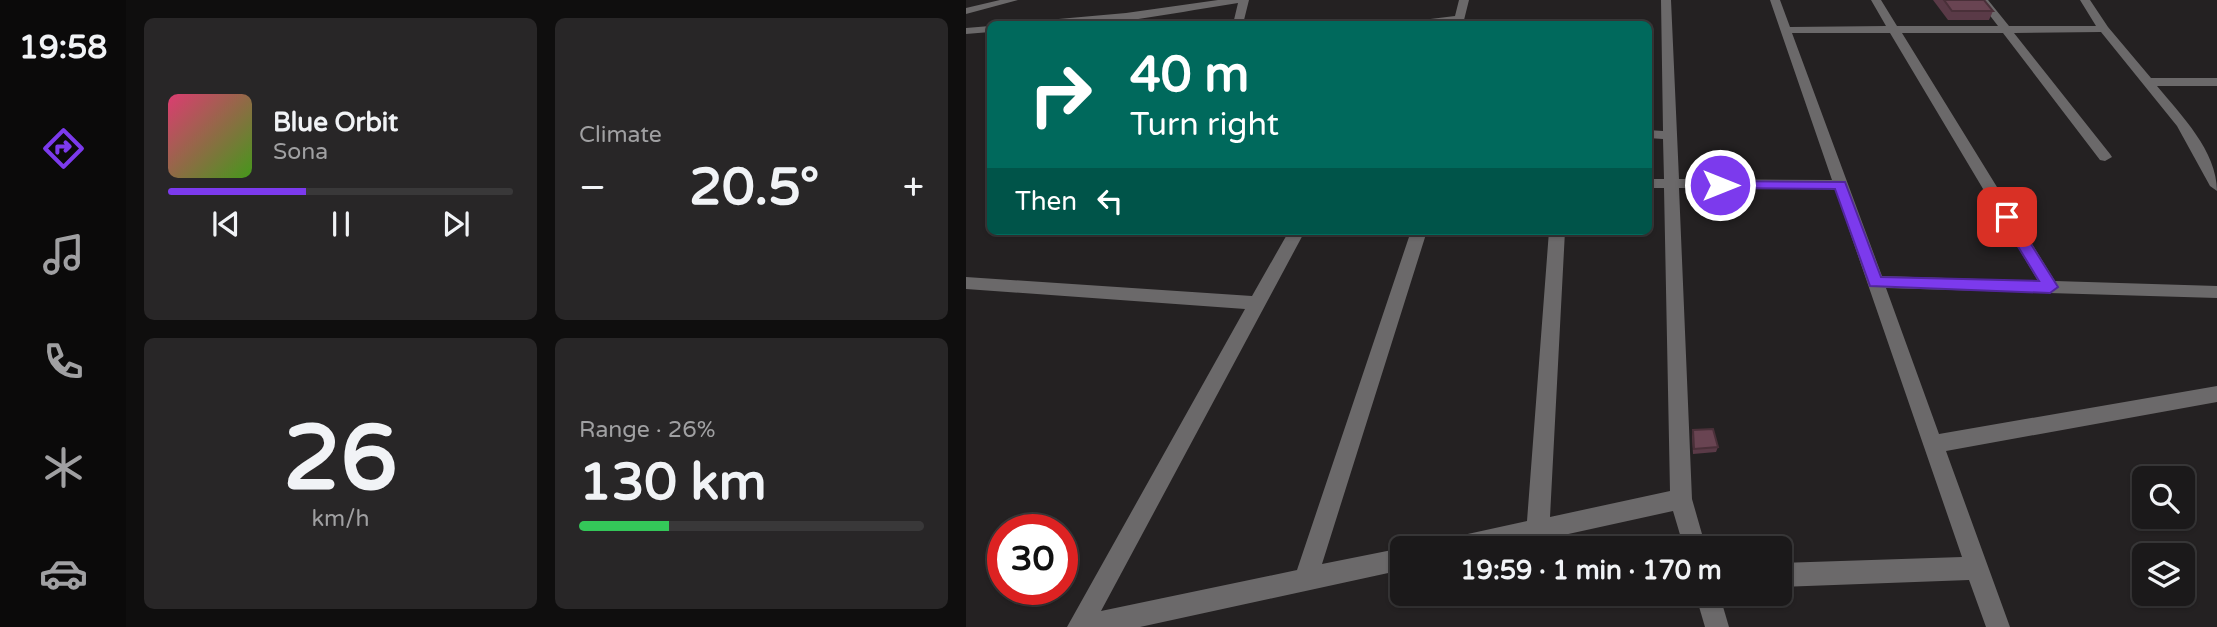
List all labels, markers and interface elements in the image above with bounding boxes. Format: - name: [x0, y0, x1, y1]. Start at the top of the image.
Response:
- text: 19:58: [19, 29, 107, 67]
- text: 40 m: [1130, 46, 1249, 105]
- icon: right: [1015, 49, 1106, 140]
- text: Turn right: [1130, 106, 1279, 144]
- text: Blue Orbit: [273, 107, 398, 138]
- text: Climate: [579, 121, 662, 149]
- icon: directions: [39, 124, 88, 173]
- text: Sona: [273, 138, 328, 166]
- position arrow: [1683, 148, 1757, 222]
- text: 20.5°: [689, 156, 819, 219]
- text: −: [579, 165, 606, 211]
- text: +: [903, 165, 924, 211]
- icon: left: [1091, 182, 1129, 220]
- text: Then: [1015, 186, 1077, 217]
- pin: [1977, 187, 2037, 247]
- icon: arrive: [1988, 198, 2026, 236]
- icon: previous: [207, 205, 245, 243]
- icon: pause: [322, 205, 360, 243]
- icon: next: [437, 205, 475, 243]
- icon: music: [39, 230, 88, 279]
- icon: phone: [39, 337, 88, 386]
- text: 26: [283, 404, 398, 514]
- text: Range · 26%: [579, 416, 715, 444]
- icon: climate: [39, 443, 88, 492]
- text: 130 km: [579, 451, 767, 514]
- map controls: [2132, 466, 2195, 606]
- button: search: [2132, 466, 2195, 529]
- text: km/h: [312, 505, 369, 533]
- speed limit sign: 30: [987, 514, 1078, 605]
- button: layers: [2132, 543, 2195, 606]
- icon: car: [39, 549, 88, 598]
- text: 19:59 · 1 min · 170 m: [1460, 555, 1722, 586]

